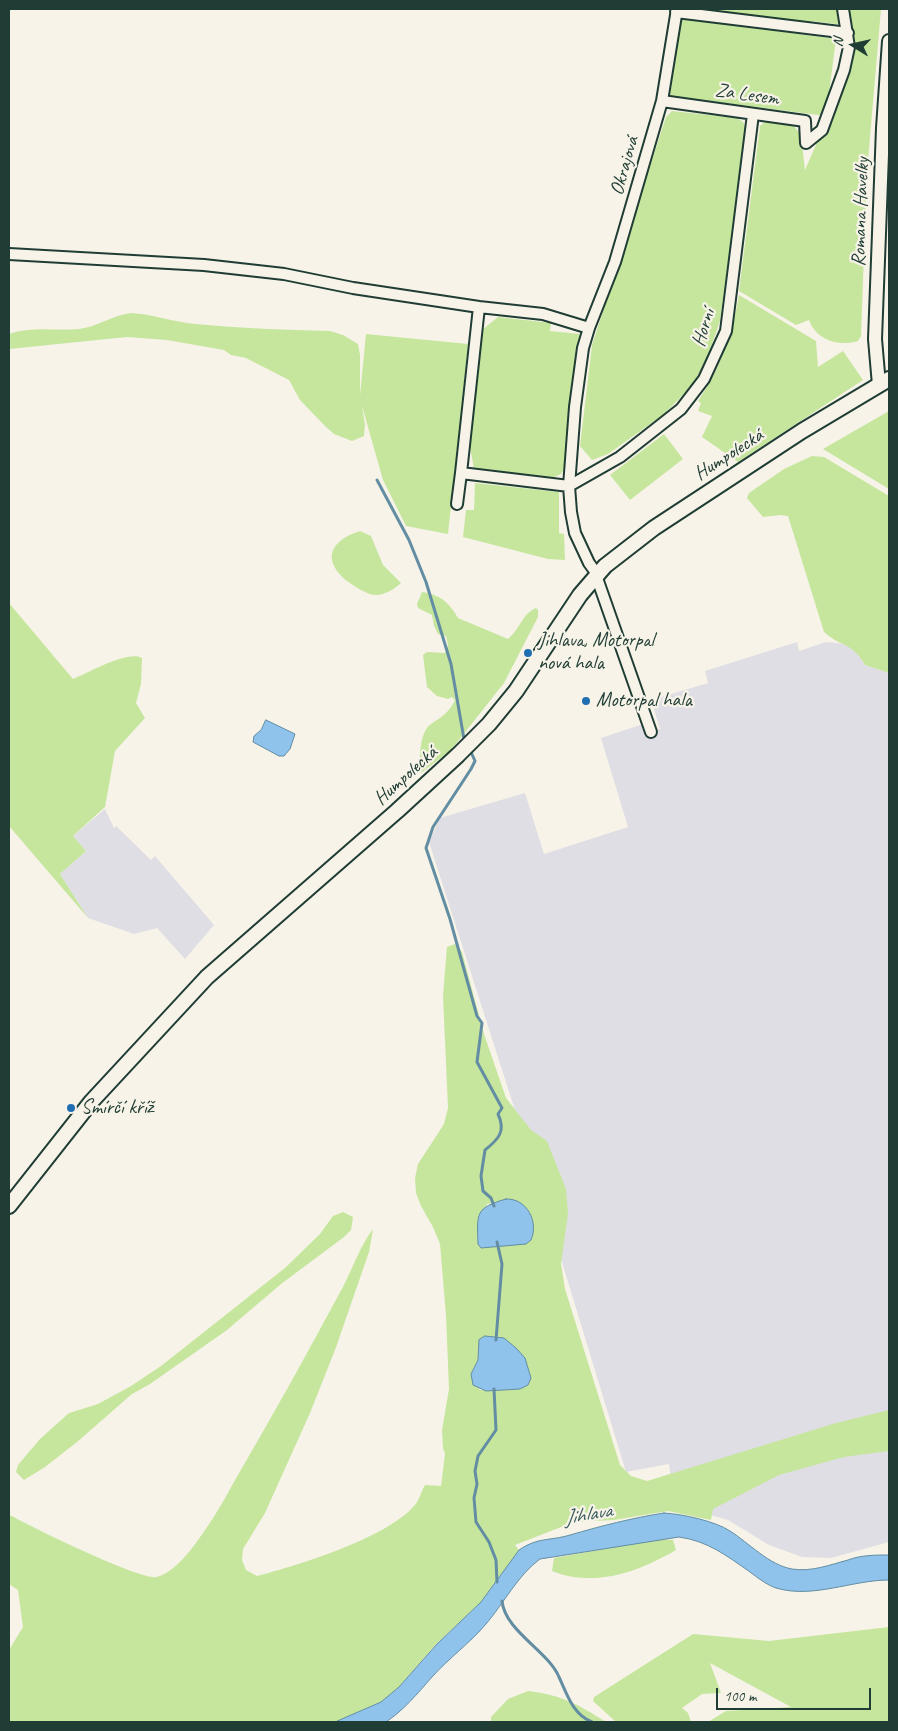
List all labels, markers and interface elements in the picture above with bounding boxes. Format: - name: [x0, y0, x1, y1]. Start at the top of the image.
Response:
- north arrow: [828, 20, 878, 70]
- text: N: [829, 37, 847, 48]
- street label: Za Lesem: [714, 79, 780, 111]
- street label: Okrajová: [605, 134, 645, 198]
- street label: Romana Havelky: [847, 157, 875, 267]
- street label: Horní: [687, 306, 721, 350]
- street label: Humpolecká: [690, 424, 768, 486]
- place label: Jihlava, Motorpal nová hala: [538, 629, 654, 676]
- marker: Jihlava, Motorpal nová hala: [522, 647, 534, 659]
- place label: Motorpal hala: [596, 689, 692, 713]
- marker: Motorpal hala: [580, 695, 592, 707]
- street label: Humpolecká: [369, 741, 443, 811]
- place label: Smírčí kříž: [81, 1096, 153, 1120]
- marker: Smírčí kříž: [65, 1102, 77, 1114]
- water label: Jihlava: [562, 1498, 614, 1532]
- scale bar: [718, 1678, 873, 1710]
- text: 100 m: [724, 1687, 756, 1706]

